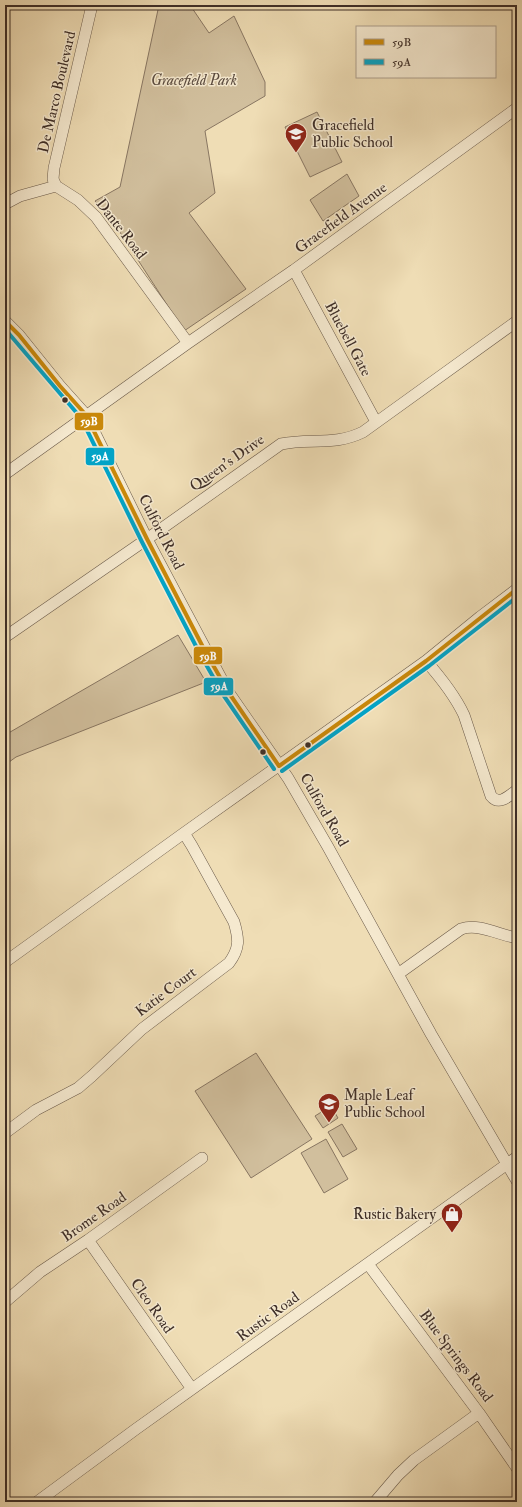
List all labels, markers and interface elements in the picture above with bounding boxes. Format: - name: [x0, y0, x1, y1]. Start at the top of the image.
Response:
- legend: [356, 26, 496, 78]
- street label: De Marco Boulevard: [34, 29, 80, 155]
- text: 59B: [392, 35, 411, 50]
- text: 59A: [392, 55, 411, 70]
- park label: Gracefield Park: [151, 71, 237, 90]
- place label: Gracefield Public School: [312, 116, 393, 152]
- school or university icon: Gracefield Public School: [283, 121, 309, 154]
- street label: Gracefield Avenue: [291, 178, 391, 258]
- street label: Dante Road: [91, 195, 151, 264]
- street label: Bluebell Gate: [320, 298, 376, 380]
- unlabelled marker: [60, 395, 70, 405]
- line badge: 59B: [74, 412, 104, 431]
- text: 59B: [80, 415, 98, 428]
- street label: Queen's Drive: [186, 430, 268, 496]
- line badge: 59A: [85, 447, 115, 466]
- text: 59A: [91, 450, 110, 463]
- street label: Culford Road: [134, 491, 188, 573]
- line badge: 59B: [193, 646, 223, 665]
- text: 59B: [199, 650, 217, 663]
- line badge: 59A: [203, 677, 234, 696]
- text: 59A: [210, 680, 229, 693]
- unlabelled marker: [303, 740, 313, 750]
- unlabelled marker: [258, 747, 268, 757]
- street label: Culford Road: [295, 770, 353, 851]
- street label: Katie Court: [132, 963, 200, 1021]
- place label: Maple Leaf Public School: [344, 1086, 425, 1122]
- school or university icon: Maple Leaf Public School: [316, 1091, 342, 1124]
- street label: Brome Road: [58, 1187, 131, 1246]
- shop icon: Rustic Bakery: [439, 1201, 465, 1234]
- place label: Rustic Bakery: [353, 1205, 436, 1224]
- street label: Cleo Road: [126, 1275, 178, 1338]
- street label: Rustic Road: [233, 1288, 304, 1346]
- street label: Blue Springs Road: [414, 1306, 497, 1407]

